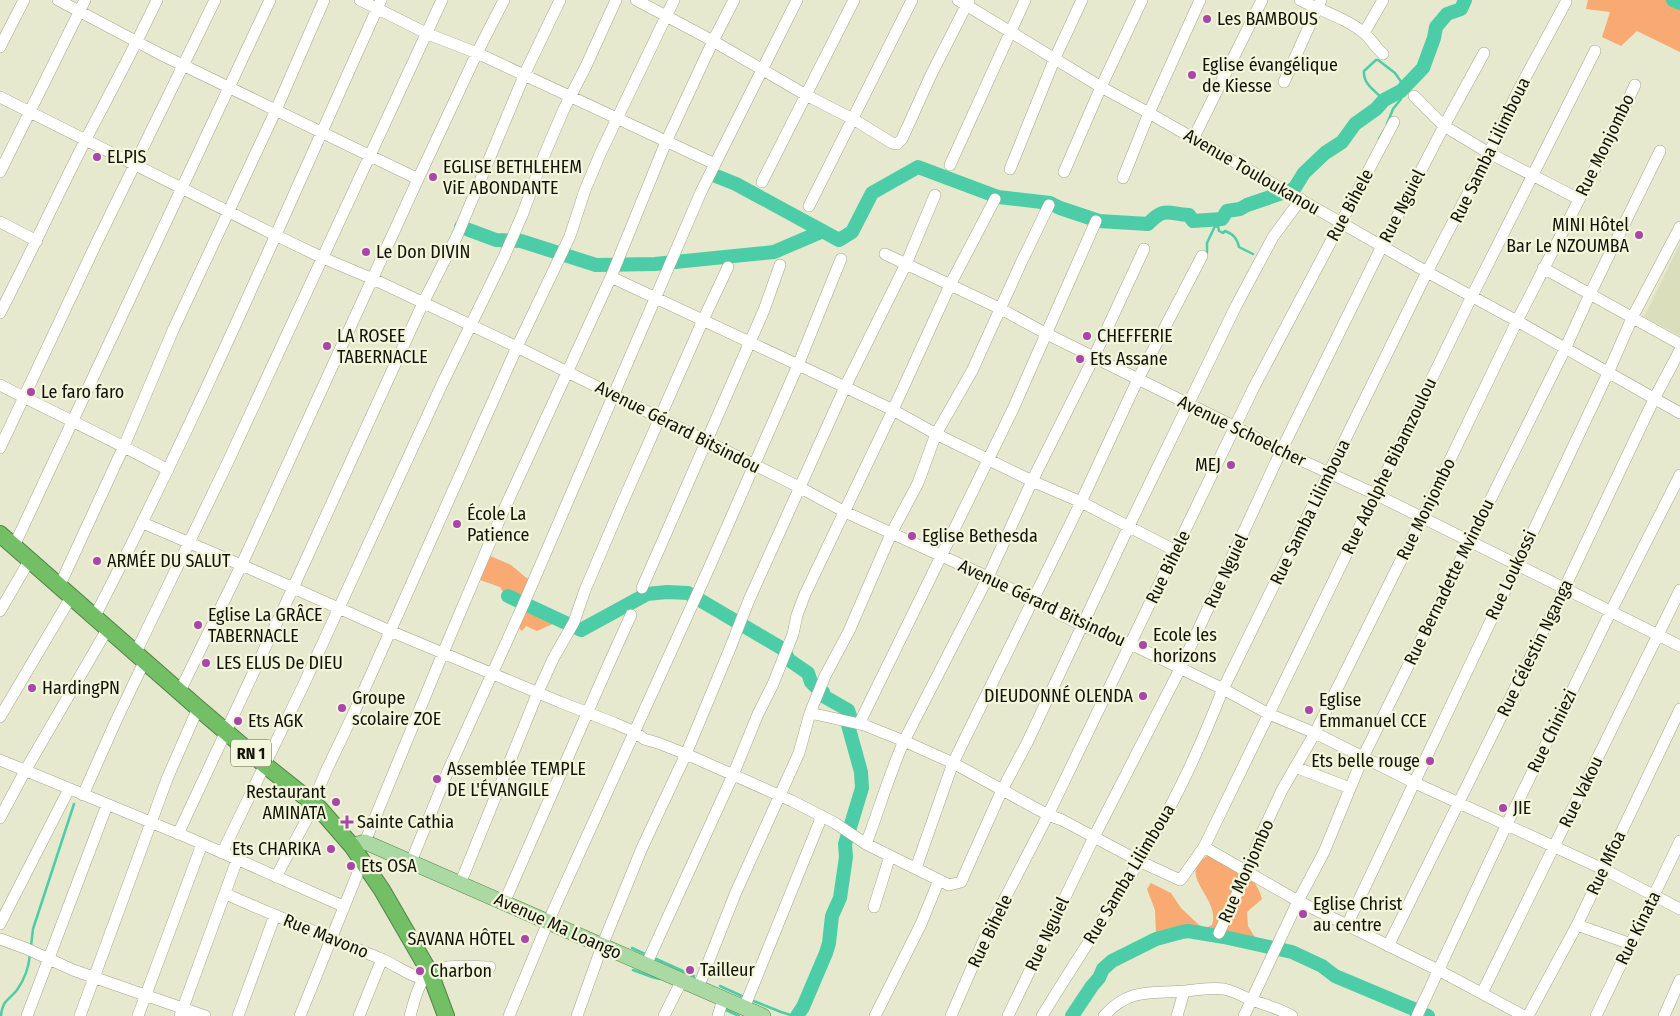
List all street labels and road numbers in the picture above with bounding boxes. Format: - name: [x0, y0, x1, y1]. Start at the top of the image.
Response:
- street label: Rue Samba Lilimboua: [1445, 73, 1535, 226]
- street label: Rue Monjombo: [1571, 90, 1639, 200]
- street label: Avenue Touloukanou: [1180, 124, 1324, 220]
- street label: Rue Bihele: [1322, 165, 1378, 245]
- street label: Rue Nguiel: [1374, 166, 1430, 246]
- street label: Rue Adolphe Bibamzoulou: [1337, 374, 1441, 558]
- street label: Avenue Gérard Bitsindou: [592, 376, 764, 478]
- street label: Avenue Schoelcher: [1174, 390, 1310, 472]
- street label: Rue Samba Lilimboua: [1265, 435, 1355, 588]
- street label: Rue Monjombo: [1392, 454, 1460, 564]
- street label: Rue Bernadette Mvindou: [1399, 495, 1499, 669]
- street label: Rue Bihele: [1141, 527, 1195, 607]
- street label: Rue Loukossi: [1481, 527, 1541, 623]
- street label: Rue Nguiel: [1199, 530, 1253, 612]
- street label: Avenue Gérard Bitsindou: [955, 555, 1129, 651]
- street label: Rue Célestin Nganga: [1492, 576, 1578, 720]
- street label: Rue Chiniezi: [1522, 686, 1582, 776]
- road number: RN 1: [231, 740, 271, 766]
- street label: Rue Vakou: [1554, 753, 1608, 831]
- street label: Rue Samba Lilimboua: [1079, 800, 1180, 948]
- street label: Rue Monjombo: [1213, 816, 1279, 926]
- street label: Rue Mfoa: [1582, 827, 1631, 899]
- street label: Rue Kinata: [1611, 887, 1665, 968]
- street label: Avenue Ma Loango: [491, 888, 625, 964]
- street label: Rue Bihele: [963, 891, 1017, 971]
- street label: Rue Nguiel: [1020, 893, 1074, 975]
- street label: Rue Mavono: [280, 909, 372, 963]

